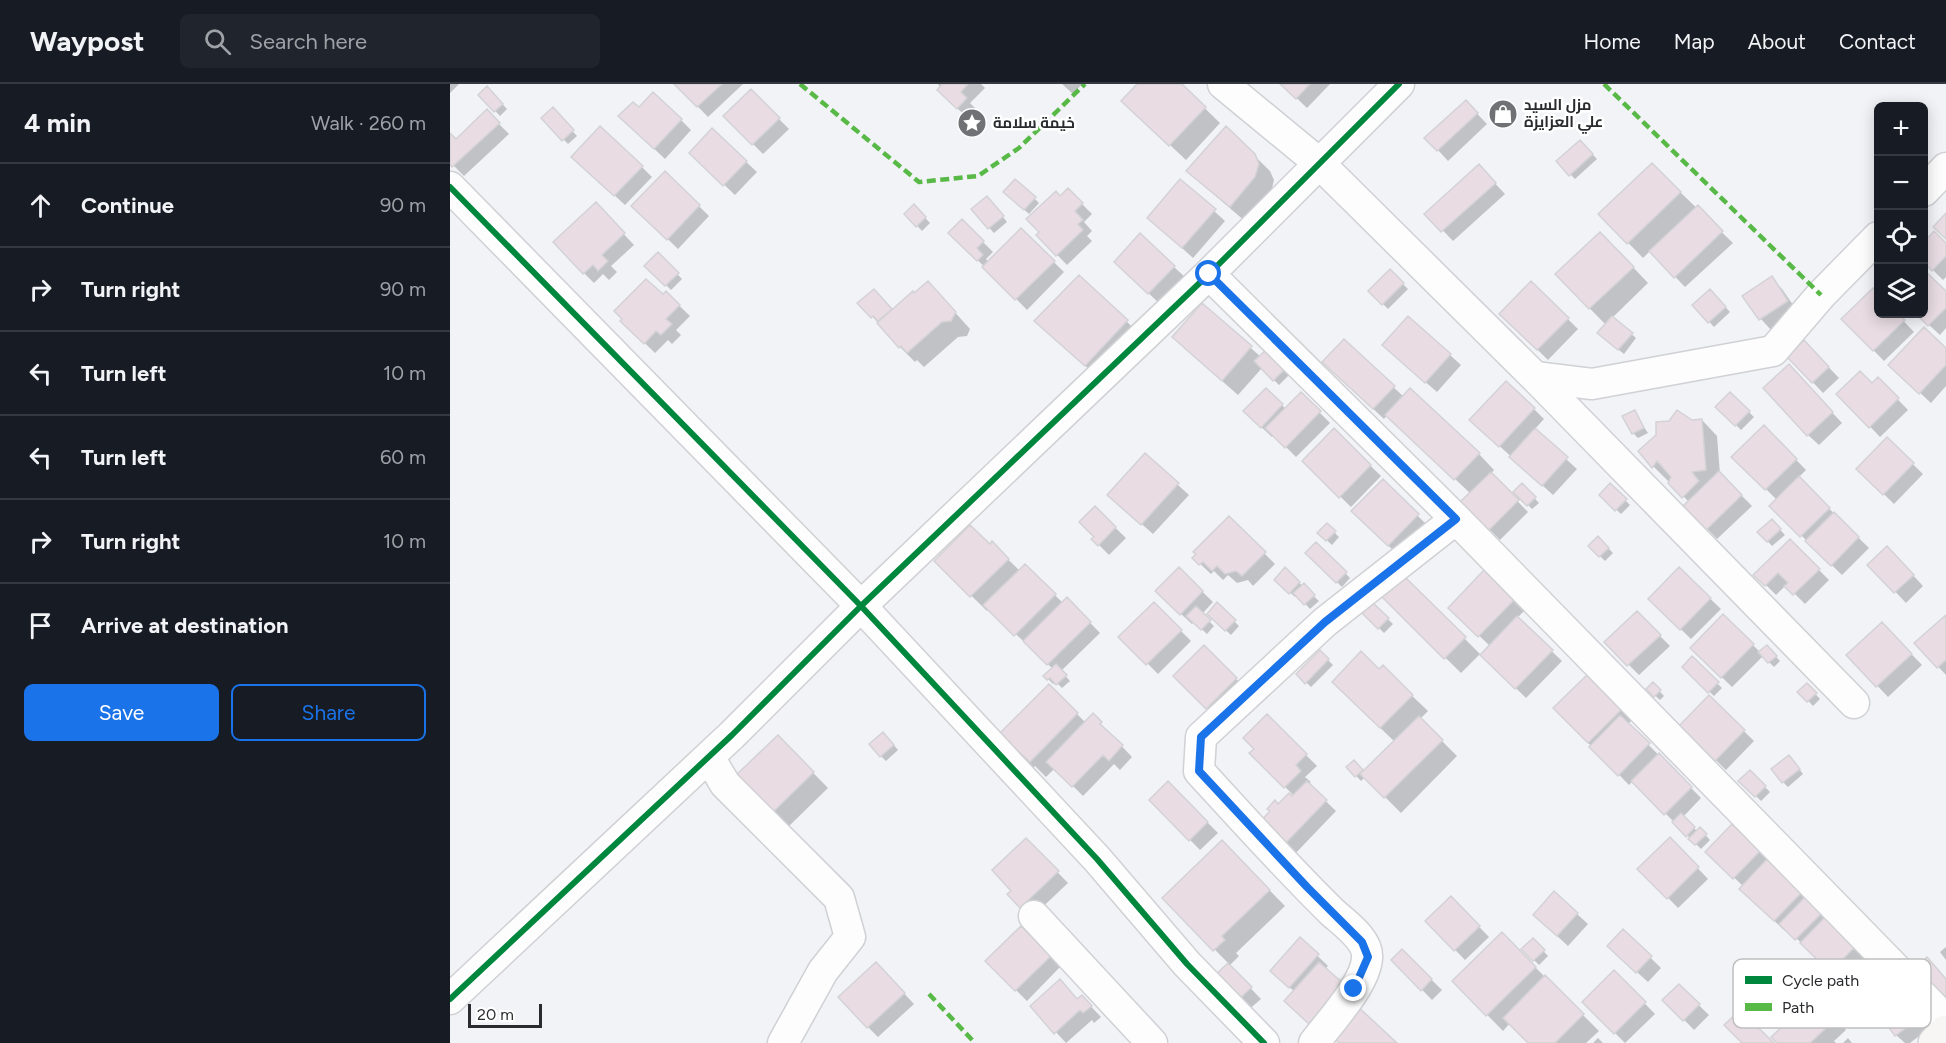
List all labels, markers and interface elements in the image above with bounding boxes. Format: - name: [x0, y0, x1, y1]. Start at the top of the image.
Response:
- search box: [180, 14, 600, 68]
- text: Waypost: [30, 24, 144, 58]
- icon: search: [201, 25, 234, 58]
- text: Search here: [249, 28, 367, 55]
- text: Home: [1584, 29, 1641, 54]
- text: Map: [1674, 29, 1715, 54]
- text: About: [1748, 29, 1806, 54]
- text: Contact: [1839, 29, 1916, 54]
- place label: مزل السيد علي العزايزة: [1524, 96, 1603, 134]
- shop icon: مزل السيد علي العزايزة: [1487, 98, 1519, 130]
- map controls: [1874, 102, 1928, 318]
- button: +: [1874, 102, 1928, 156]
- text: 4 min: [24, 107, 91, 139]
- place icon: خيمة سلامة: [956, 107, 988, 139]
- text: Walk · 260 m: [311, 111, 426, 135]
- place label: خيمة سلامة: [993, 114, 1075, 132]
- button: −: [1874, 156, 1928, 210]
- icon: ahead: [24, 189, 57, 222]
- text: Continue: [81, 192, 174, 219]
- text: 90 m: [380, 193, 426, 217]
- button: locate: [1874, 210, 1928, 264]
- route start: [1195, 260, 1221, 286]
- button: layers: [1874, 264, 1928, 318]
- icon: right: [24, 273, 57, 306]
- text: Turn right: [81, 276, 180, 303]
- text: 90 m: [380, 277, 426, 301]
- icon: left: [24, 357, 57, 390]
- text: Turn left: [81, 360, 167, 387]
- text: 10 m: [383, 361, 426, 385]
- icon: left: [24, 441, 57, 474]
- text: Turn left: [81, 444, 167, 471]
- text: 60 m: [380, 445, 426, 469]
- icon: right: [24, 525, 57, 558]
- text: Turn right: [81, 528, 180, 555]
- text: 10 m: [383, 529, 426, 553]
- icon: arrive: [24, 609, 57, 642]
- text: Arrive at destination: [81, 612, 289, 639]
- button: Save: [24, 684, 219, 741]
- button: Share: [231, 684, 426, 741]
- legend: [1733, 959, 1931, 1028]
- text: Cycle path: [1782, 971, 1859, 990]
- route end: [1340, 975, 1366, 1001]
- text: Path: [1782, 998, 1814, 1017]
- scale bar: [468, 1001, 542, 1028]
- text: 20 m: [477, 1005, 514, 1024]

